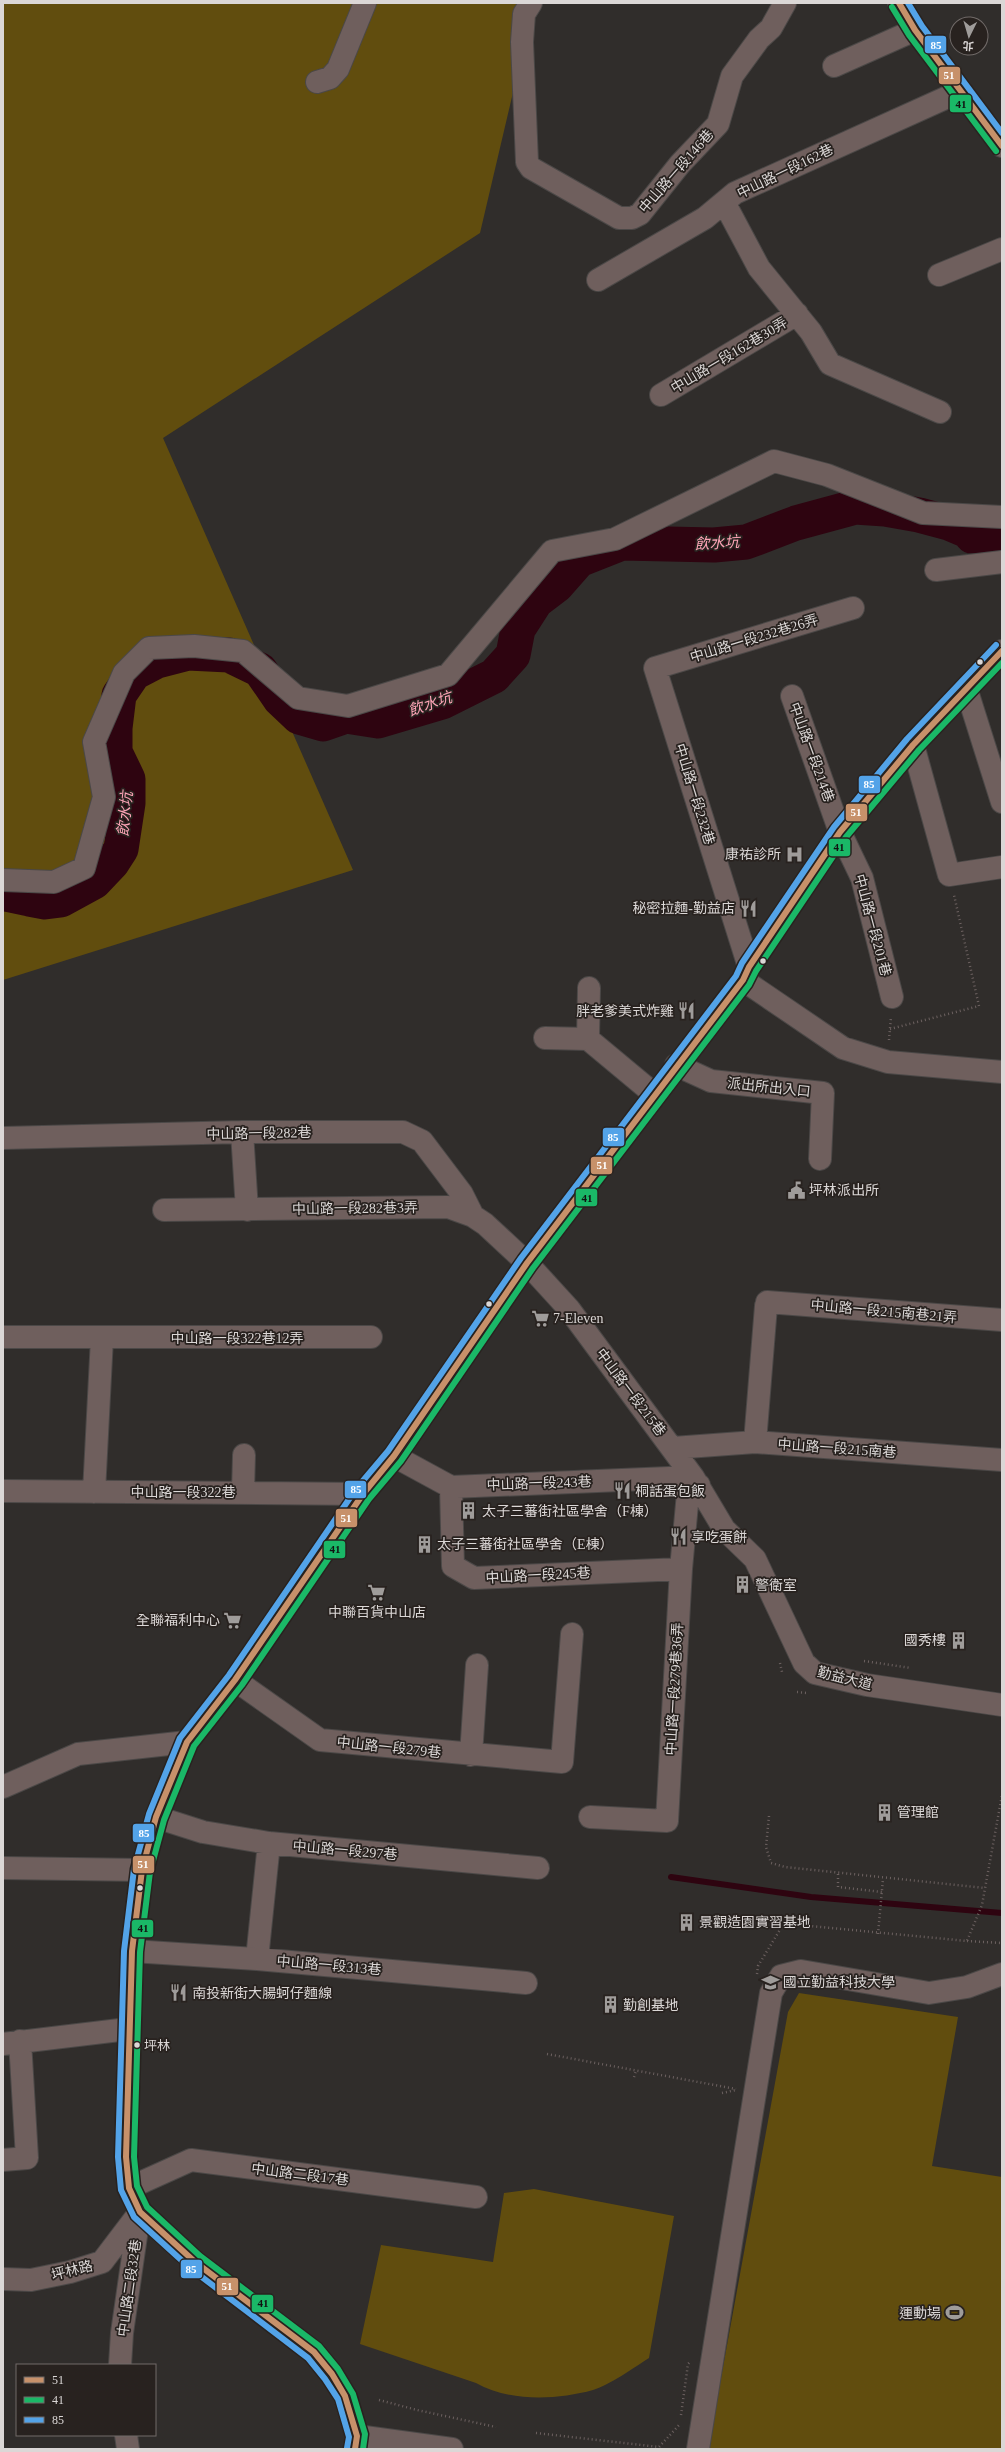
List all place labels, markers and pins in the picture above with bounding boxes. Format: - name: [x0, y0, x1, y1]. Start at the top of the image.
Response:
- unlabelled marker: [975, 657, 985, 667]
- hospital icon: 康祐診所: [784, 844, 804, 864]
- place label: 康祐診所: [725, 846, 781, 862]
- restaurant icon: 秘密拉麵-勤益店: [738, 898, 758, 918]
- place label: 秘密拉麵-勤益店: [632, 900, 735, 916]
- unlabelled marker: [758, 956, 768, 966]
- restaurant icon: 胖老爹美式炸雞: [677, 1001, 697, 1021]
- place label: 胖老爹美式炸雞: [576, 1003, 674, 1019]
- public building icon: 坪林派出所: [786, 1180, 806, 1200]
- place label: 坪林派出所: [809, 1183, 879, 1198]
- unlabelled marker: [484, 1299, 494, 1309]
- supermarket icon: 7-Eleven: [530, 1308, 550, 1328]
- place label: 7-Eleven: [553, 1311, 604, 1326]
- restaurant icon: 桐話蛋包飯: [612, 1481, 632, 1501]
- place label: 桐話蛋包飯: [635, 1484, 705, 1499]
- building icon: 太子三蕃街社區學舍（F棟）: [459, 1501, 479, 1521]
- place label: 太子三蕃街社區學舍（F棟）: [482, 1503, 658, 1519]
- restaurant icon: 享吃蛋餅: [668, 1527, 688, 1547]
- place label: 享吃蛋餅: [691, 1529, 747, 1545]
- building icon: 太子三蕃街社區學舍（E棟）: [414, 1534, 434, 1554]
- place label: 太子三蕃街社區學舍（E棟）: [437, 1536, 614, 1552]
- building icon: 警衛室: [732, 1575, 752, 1595]
- place label: 警衛室: [755, 1577, 797, 1593]
- supermarket icon: 中聯百貨中山店: [367, 1582, 387, 1602]
- place label: 中聯百貨中山店: [328, 1604, 426, 1620]
- supermarket icon: 全聯福利中心: [223, 1610, 243, 1630]
- place label: 全聯福利中心: [136, 1613, 220, 1628]
- building icon: 國秀樓: [949, 1630, 969, 1650]
- place label: 國秀樓: [904, 1633, 946, 1648]
- building icon: 管理館: [874, 1802, 894, 1822]
- place label: 管理館: [897, 1805, 939, 1820]
- unlabelled marker: [135, 1883, 145, 1893]
- building icon: 景觀造園實習基地: [676, 1912, 696, 1932]
- place label: 景觀造園實習基地: [699, 1915, 811, 1930]
- school or university icon: 國立勤益科技大學: [760, 1972, 780, 1992]
- place label: 國立勤益科技大學: [783, 1975, 895, 1990]
- restaurant icon: 南投新街大腸蚵仔麵線: [169, 1983, 189, 2003]
- place label: 南投新街大腸蚵仔麵線: [192, 1986, 332, 2001]
- building icon: 勤創基地: [600, 1995, 620, 2015]
- place label: 勤創基地: [623, 1998, 679, 2013]
- place label: 坪林: [144, 2038, 170, 2053]
- marker: 坪林: [132, 2040, 142, 2050]
- sports icon: 運動場: [944, 2303, 964, 2323]
- place label: 運動場: [899, 2306, 941, 2321]

